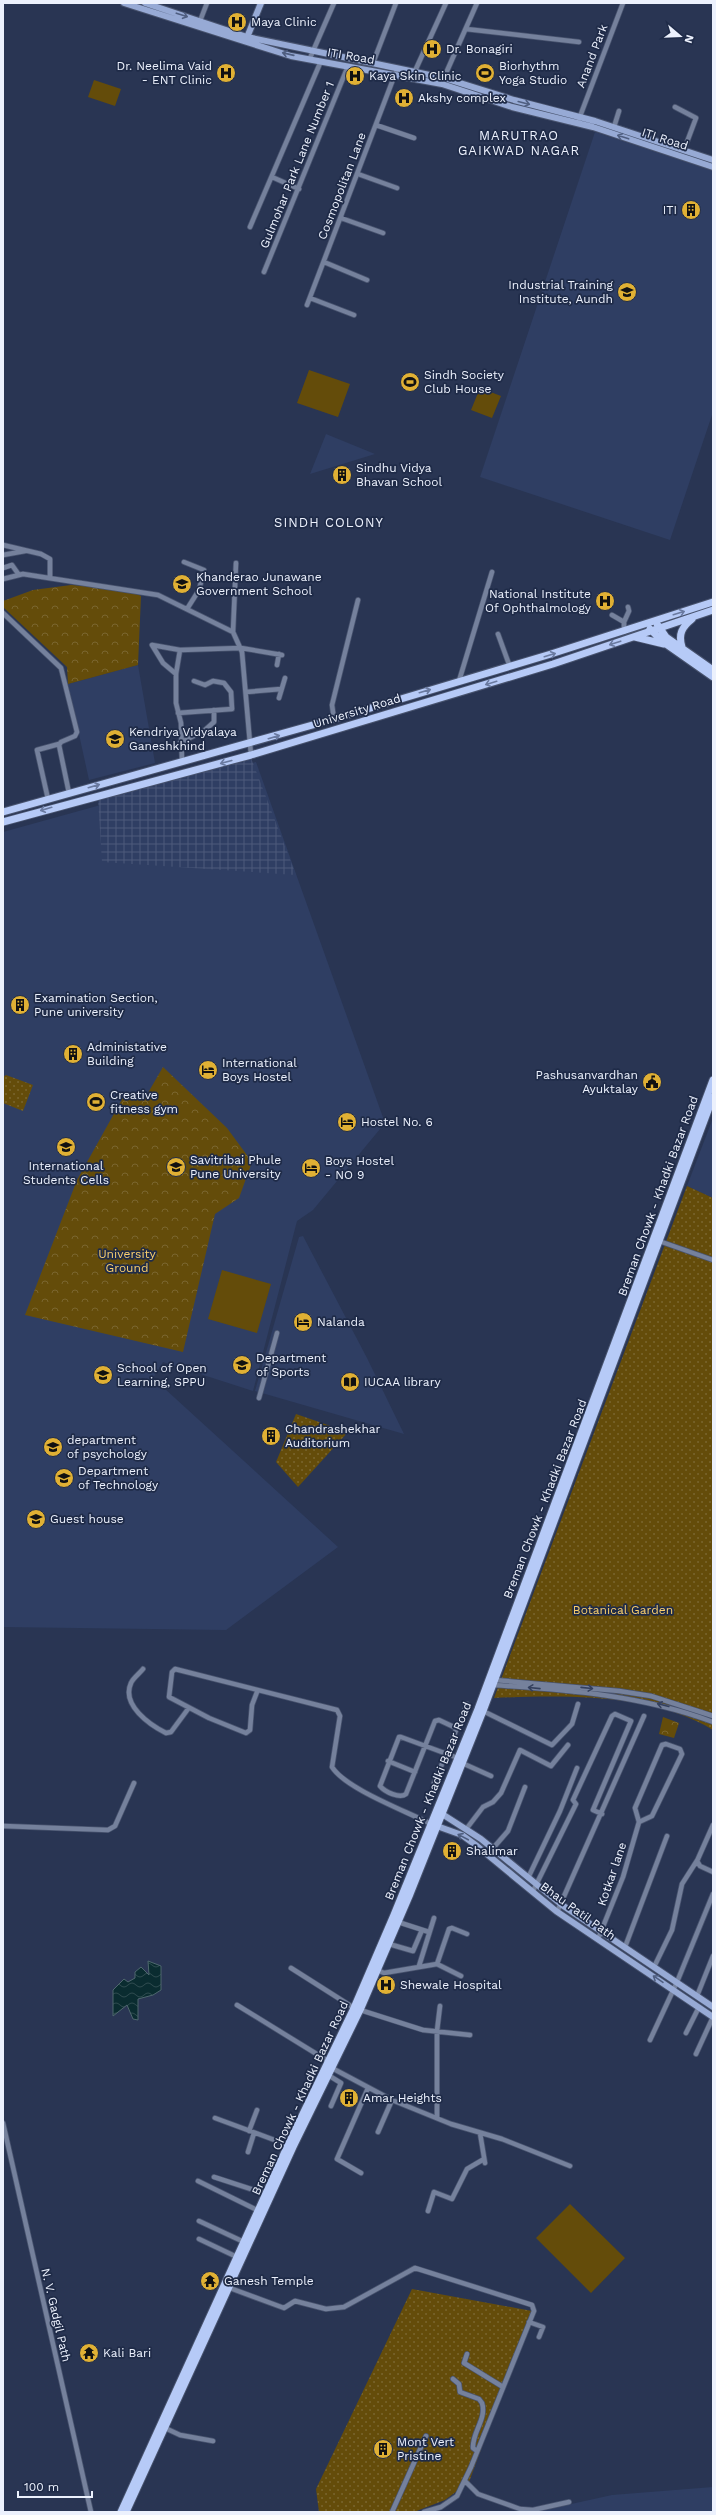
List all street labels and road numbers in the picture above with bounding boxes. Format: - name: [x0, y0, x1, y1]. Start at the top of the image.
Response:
- street label: Anand Park: [573, 22, 611, 90]
- street label: ITI Road: [326, 45, 376, 67]
- street label: Gulmohar Park Lane Number 1: [257, 80, 337, 250]
- street label: ITI Road: [640, 125, 690, 153]
- street label: Cosmopolitan Lane: [315, 130, 369, 242]
- street label: University Road: [312, 691, 402, 731]
- street label: Breman Chowk - Khadki Bazar Road: [615, 1094, 701, 1298]
- street label: Breman Chowk - Khadki Bazar Road: [500, 1397, 590, 1601]
- street label: Breman Chowk - Khadki Bazar Road: [382, 1700, 474, 1902]
- street label: Kotkar lane: [595, 1840, 629, 1908]
- street label: Bhau Patil Path: [538, 1879, 618, 1943]
- street label: Breman Chowk - Khadki Bazar Road: [249, 1999, 351, 2197]
- street label: N. V. Gadgil Path: [38, 2267, 74, 2363]

